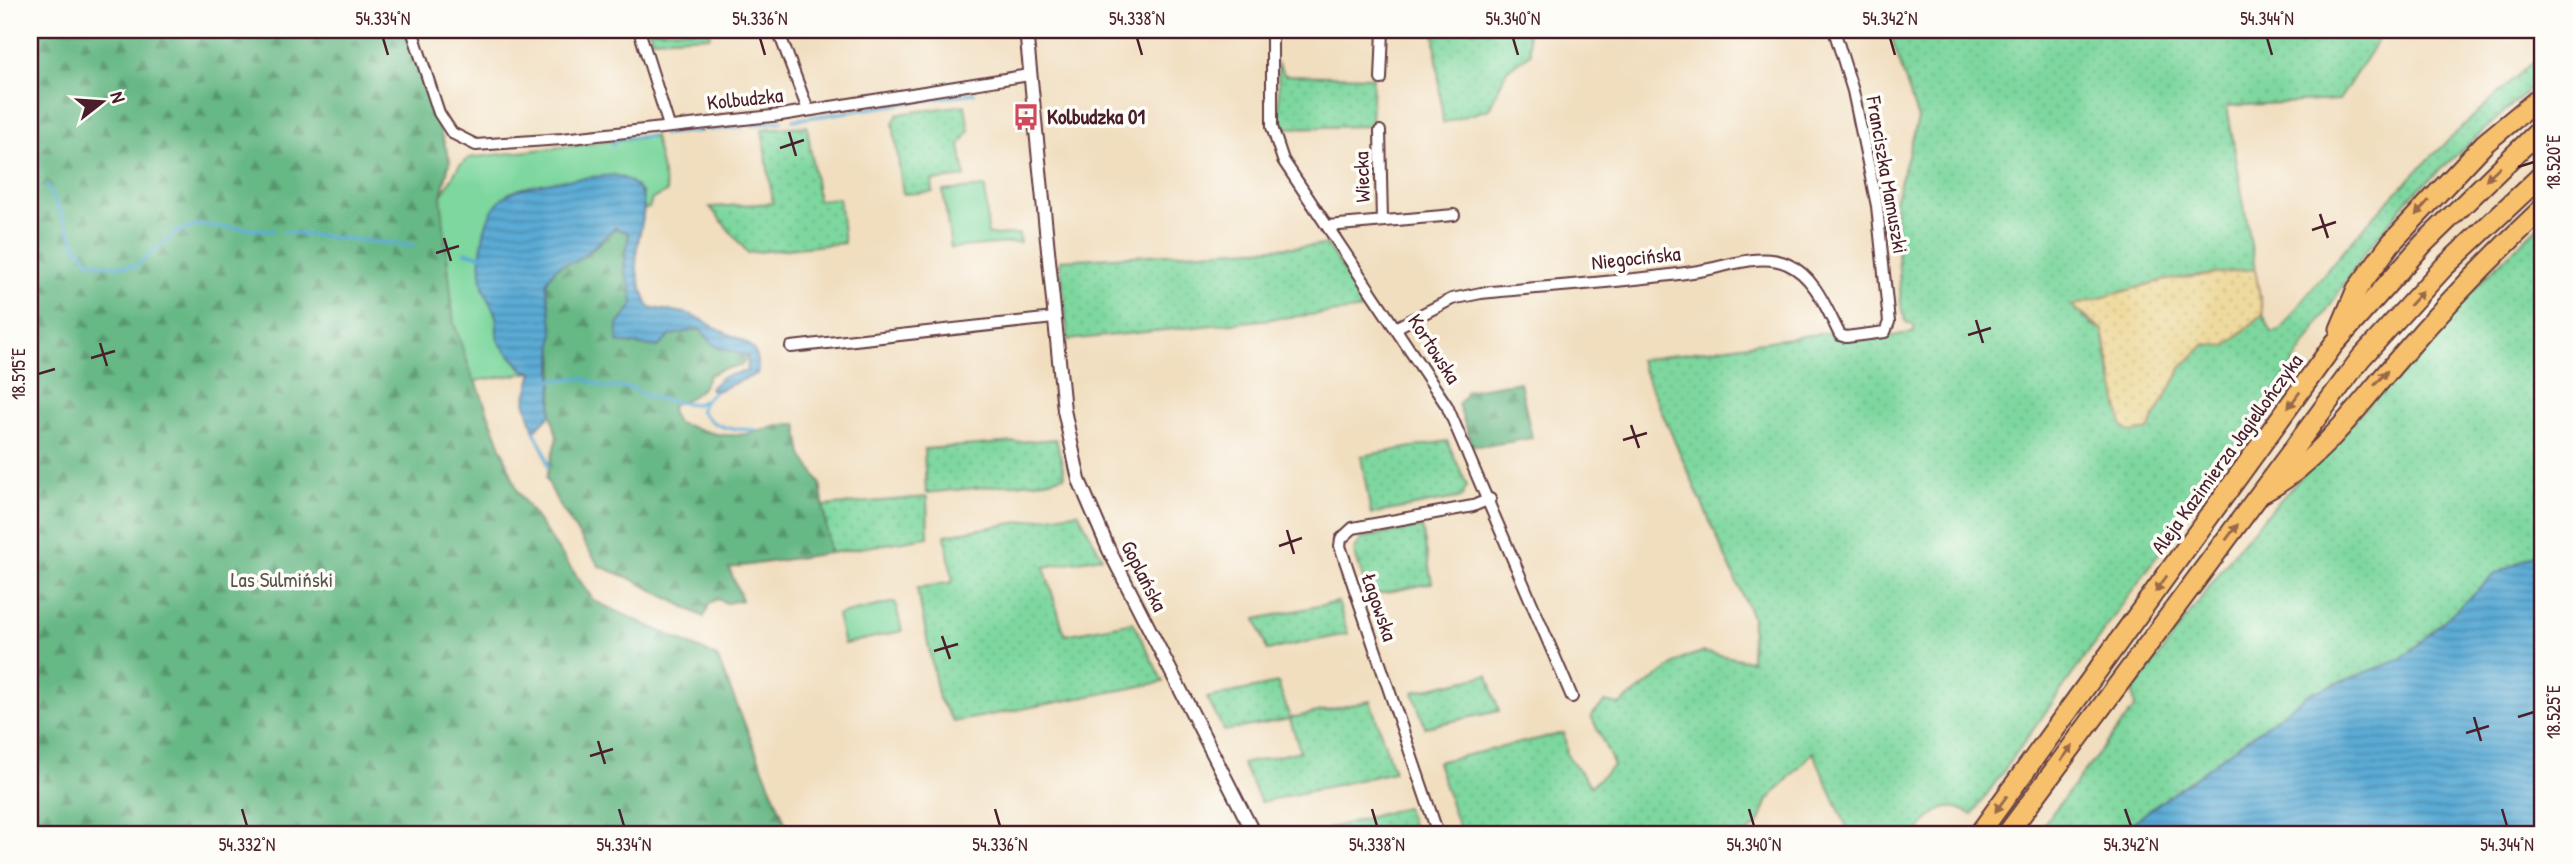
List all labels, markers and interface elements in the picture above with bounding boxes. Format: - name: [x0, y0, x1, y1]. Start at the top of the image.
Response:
- text: 54.334°N: [356, 6, 410, 31]
- text: 54.336°N: [732, 6, 788, 31]
- text: 54.338°N: [1109, 6, 1165, 31]
- text: 54.340°N: [1486, 6, 1540, 31]
- text: 54.342°N: [1862, 6, 1918, 31]
- text: 54.344°N: [2240, 6, 2294, 31]
- north arrow: [66, 66, 136, 136]
- street label: Kolbudzka: [706, 80, 784, 117]
- text: N: [104, 88, 132, 106]
- street label: Franciszka Mamuszki: [1859, 93, 1916, 256]
- bus stop icon: Kolbudzka 01: [1011, 102, 1041, 132]
- place label: Kolbudzka 01: [1047, 102, 1145, 131]
- text: 18.520°E: [2541, 135, 2566, 189]
- street label: Wiecka: [1346, 151, 1377, 203]
- one-way arrow: [2485, 165, 2502, 181]
- one-way arrow: [2414, 199, 2430, 217]
- street label: Niegocińska: [1590, 238, 1682, 277]
- one-way arrow: [2408, 289, 2424, 307]
- street label: Kortowska: [1401, 308, 1468, 389]
- text: 18.515°E: [6, 348, 31, 400]
- street label: Aleja Kazimierza Jagiellończyka: [2144, 348, 2309, 560]
- one-way arrow: [2373, 369, 2389, 386]
- one-way arrow: [2287, 390, 2301, 409]
- one-way arrow: [2225, 523, 2239, 541]
- street label: Goplańska: [1114, 535, 1175, 616]
- park label: Las Sulmiński: [231, 565, 333, 594]
- street label: Łagowska: [1354, 569, 1405, 645]
- one-way arrow: [2154, 575, 2168, 593]
- text: 18.525°E: [2541, 685, 2566, 739]
- one-way arrow: [2059, 744, 2073, 762]
- one-way arrow: [1994, 794, 2008, 813]
- text: 54.332°N: [219, 832, 275, 857]
- text: 54.334°N: [597, 832, 651, 857]
- text: 54.336°N: [972, 832, 1028, 857]
- text: 54.338°N: [1349, 832, 1405, 857]
- text: 54.340°N: [1727, 832, 1781, 857]
- text: 54.342°N: [2103, 832, 2159, 857]
- text: 54.344°N: [2480, 832, 2534, 857]

